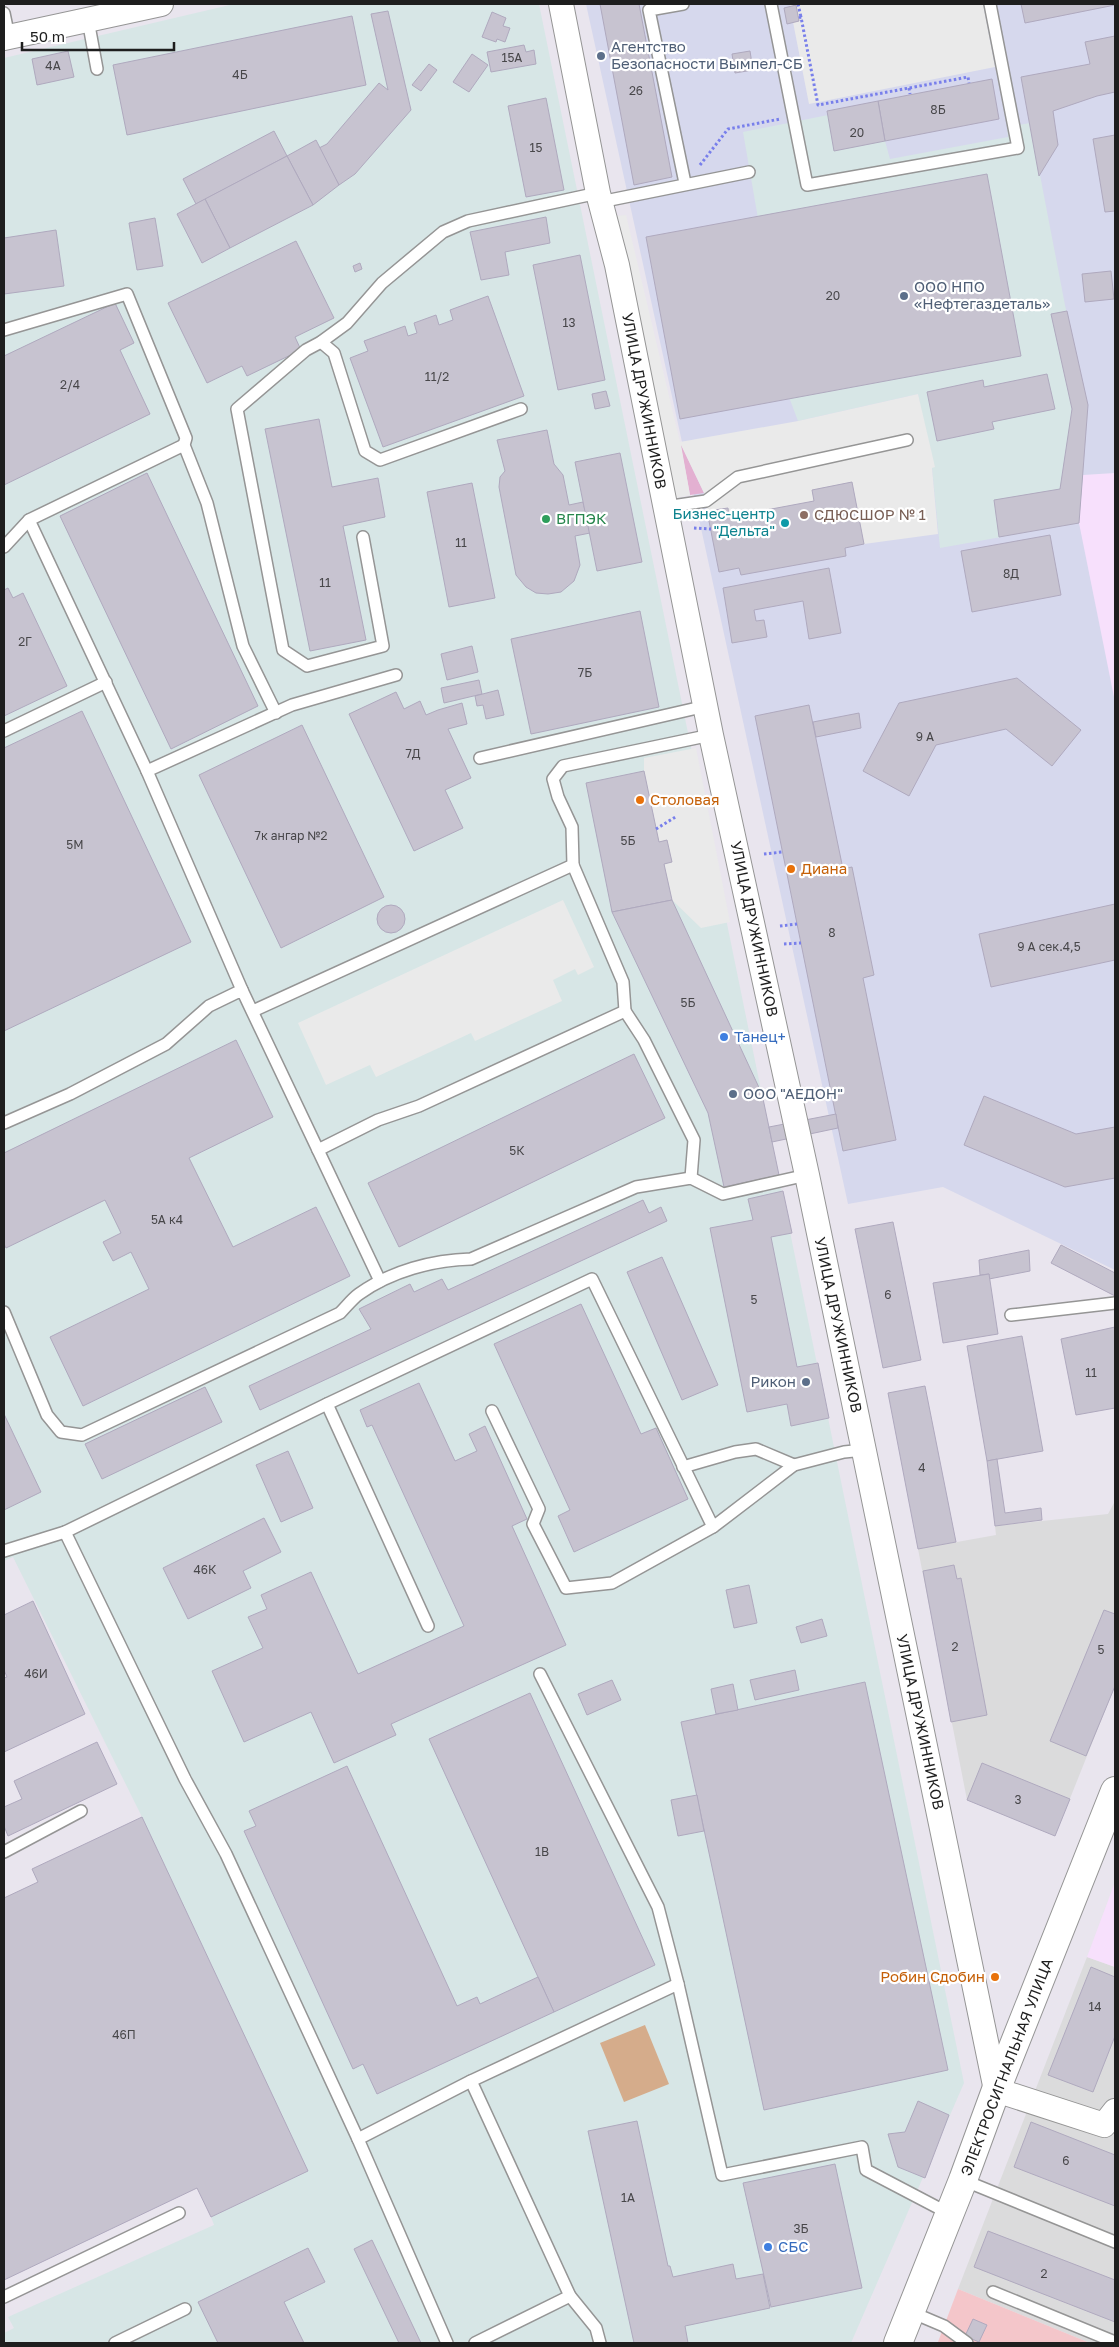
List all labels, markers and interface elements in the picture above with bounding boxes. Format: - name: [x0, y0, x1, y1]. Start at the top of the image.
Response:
- scale bar: [22, 20, 175, 52]
- text: 50 m: [30, 27, 65, 45]
- place label: Агентство Безопасности Вымпел-СБ: [611, 37, 803, 72]
- house number: 15А: [502, 50, 522, 65]
- marker: Агентство Безопасности Вымпел-СБ: [595, 50, 607, 62]
- house number: 4А: [45, 58, 61, 73]
- house number: 4Б: [232, 67, 248, 82]
- house number: 26: [629, 83, 643, 98]
- house number: 8Б: [930, 102, 946, 117]
- house number: 20: [850, 125, 864, 140]
- house number: 15: [530, 140, 542, 155]
- place label: ООО НПО «Нефтегаздеталь»: [914, 277, 1050, 312]
- house number: 20: [826, 288, 840, 303]
- marker: ООО НПО «Нефтегаздеталь»: [898, 290, 910, 302]
- street label: УЛИЦА ДРУЖИННИКОВ: [619, 311, 671, 490]
- house number: 13: [563, 315, 575, 330]
- house number: 11/2: [425, 369, 449, 384]
- house number: 2/4: [60, 377, 80, 392]
- place label: Бизнес-центр "Дельта": [673, 504, 775, 539]
- place label: СДЮСШОР № 1: [814, 505, 926, 523]
- place label: ВГПЭК: [556, 509, 607, 527]
- marker: СДЮСШОР № 1: [798, 509, 810, 521]
- marker: ВГПЭК: [540, 513, 552, 525]
- marker: Бизнес-центр "Дельта": [779, 517, 791, 529]
- house number: 11: [455, 535, 467, 550]
- house number: 8Д: [1003, 566, 1019, 581]
- house number: 11: [319, 575, 331, 590]
- house number: 2Г: [18, 634, 32, 649]
- house number: 7Б: [578, 665, 592, 680]
- house number: 9 А: [916, 729, 934, 744]
- house number: 7Д: [405, 746, 421, 761]
- place label: Столовая: [650, 790, 720, 808]
- marker: Столовая: [634, 794, 646, 806]
- house number: 7к ангар №2: [255, 828, 327, 843]
- house number: 5Б: [621, 833, 635, 848]
- house number: 5М: [66, 837, 84, 852]
- street label: УЛИЦА ДРУЖИННИКОВ: [728, 839, 782, 1018]
- place label: Диана: [801, 859, 847, 877]
- marker: Диана: [785, 863, 797, 875]
- house number: 8: [828, 925, 836, 940]
- house number: 9 А сек.4,5: [1017, 939, 1081, 954]
- house number: 5Б: [681, 995, 695, 1010]
- place label: Танец+: [734, 1027, 786, 1045]
- marker: Танец+: [718, 1031, 730, 1043]
- place label: ООО "АЕДОН": [743, 1084, 843, 1102]
- marker: ООО "АЕДОН": [727, 1088, 739, 1100]
- house number: 5К: [509, 1143, 525, 1158]
- house number: 5А к4: [151, 1212, 183, 1227]
- street label: УЛИЦА ДРУЖИННИКОВ: [812, 1235, 866, 1414]
- house number: 6: [884, 1287, 892, 1302]
- house number: 5: [751, 1292, 758, 1307]
- house number: 11: [1085, 1365, 1097, 1380]
- place label: Рикон: [751, 1372, 796, 1390]
- marker: Рикон: [800, 1376, 812, 1388]
- house number: 4: [918, 1460, 926, 1475]
- house number: 46К: [194, 1562, 217, 1577]
- street label: УЛИЦА ДРУЖИННИКОВ: [894, 1632, 948, 1811]
- house number: 2: [952, 1639, 959, 1654]
- house number: 5: [1098, 1642, 1105, 1657]
- house number: 46И: [24, 1666, 48, 1681]
- house number: 3: [1014, 1792, 1022, 1807]
- house number: 1В: [535, 1844, 549, 1859]
- street label: ЭЛЕКТРОСИГНАЛЬНАЯ УЛИЦА: [956, 1955, 1056, 2178]
- place label: Робин Сдобин: [880, 1967, 985, 1985]
- marker: Робин Сдобин: [989, 1971, 1001, 1983]
- house number: 14: [1088, 1999, 1102, 2014]
- house number: 46П: [112, 2027, 136, 2042]
- house number: 6: [1062, 2153, 1070, 2168]
- house number: 1А: [621, 2190, 635, 2205]
- house number: 3Б: [793, 2221, 809, 2236]
- place label: СБС: [778, 2237, 808, 2255]
- marker: СБС: [762, 2241, 774, 2253]
- house number: 2: [1041, 2266, 1048, 2281]

